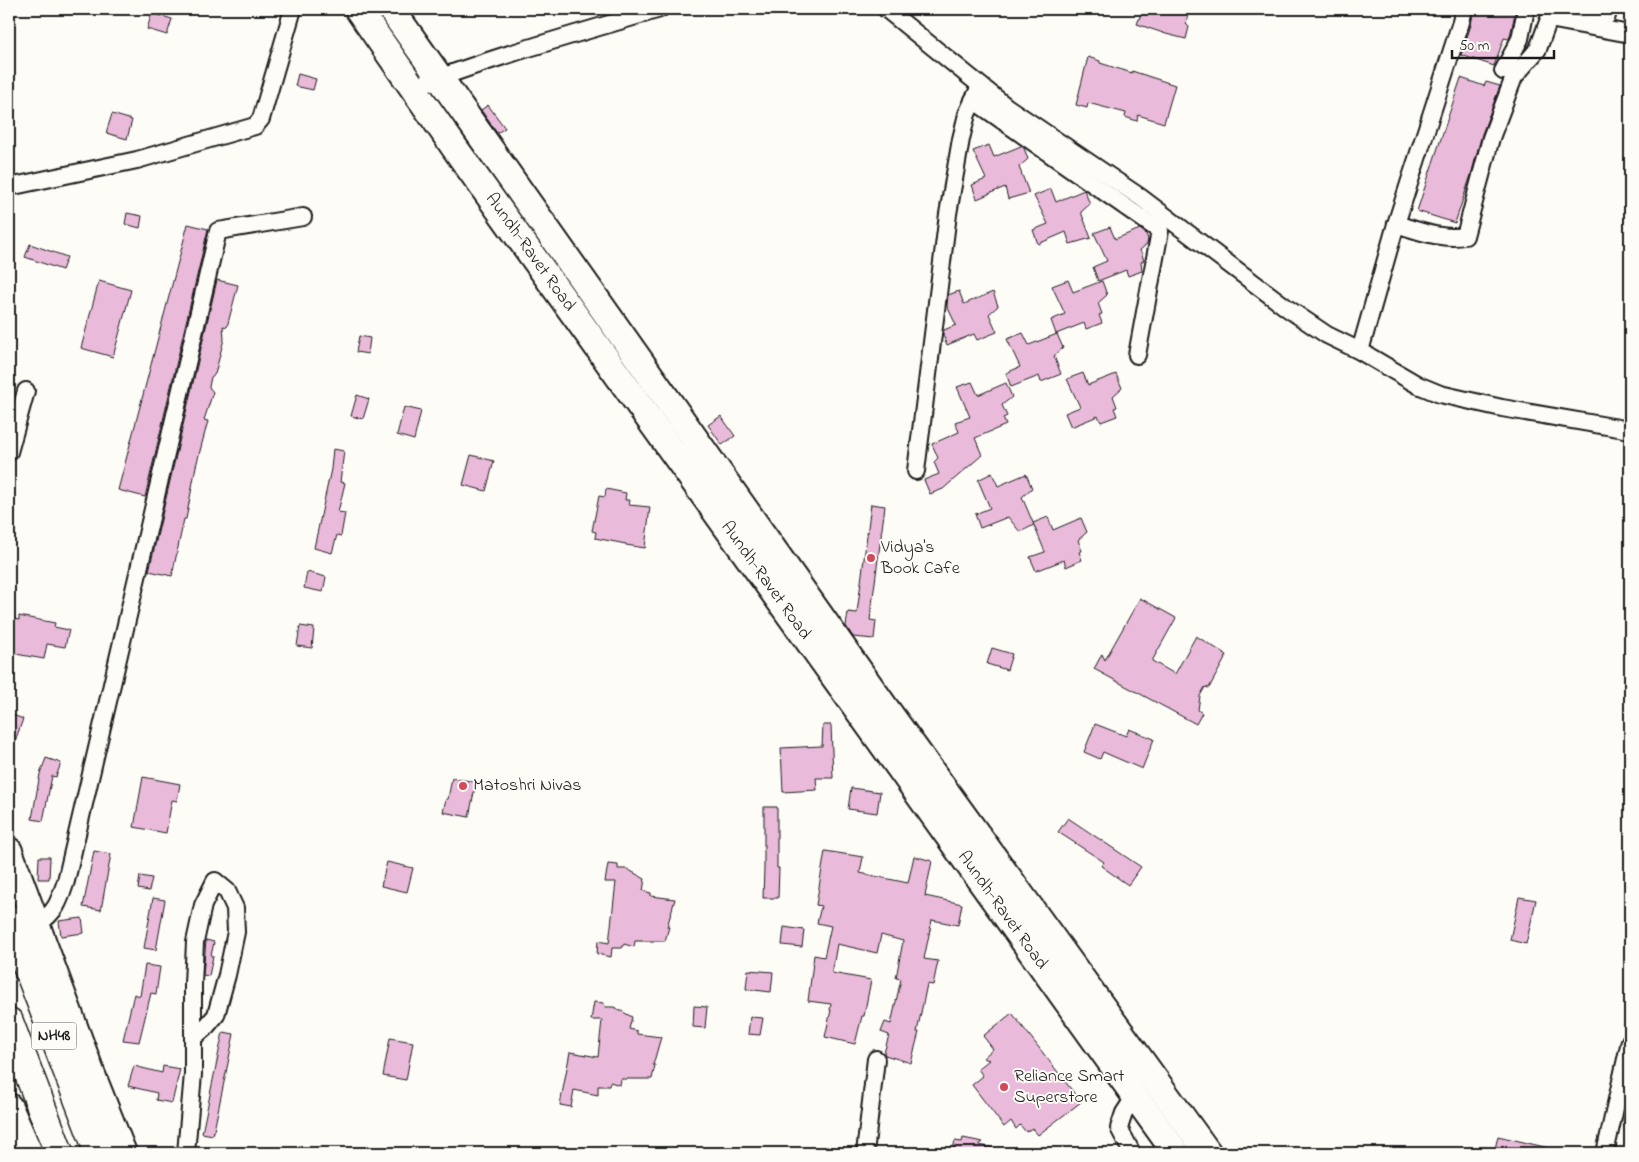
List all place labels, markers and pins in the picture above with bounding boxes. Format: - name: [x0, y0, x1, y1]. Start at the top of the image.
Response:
- place label: Vidya's Book Cafe: [880, 535, 961, 582]
- marker: Vidya's Book Cafe: [865, 552, 877, 564]
- place label: Matoshri Nivas: [473, 773, 581, 799]
- marker: Matoshri Nivas: [457, 780, 469, 792]
- place label: Reliance Smart Superstore: [1014, 1064, 1124, 1111]
- marker: Reliance Smart Superstore: [998, 1081, 1010, 1093]

